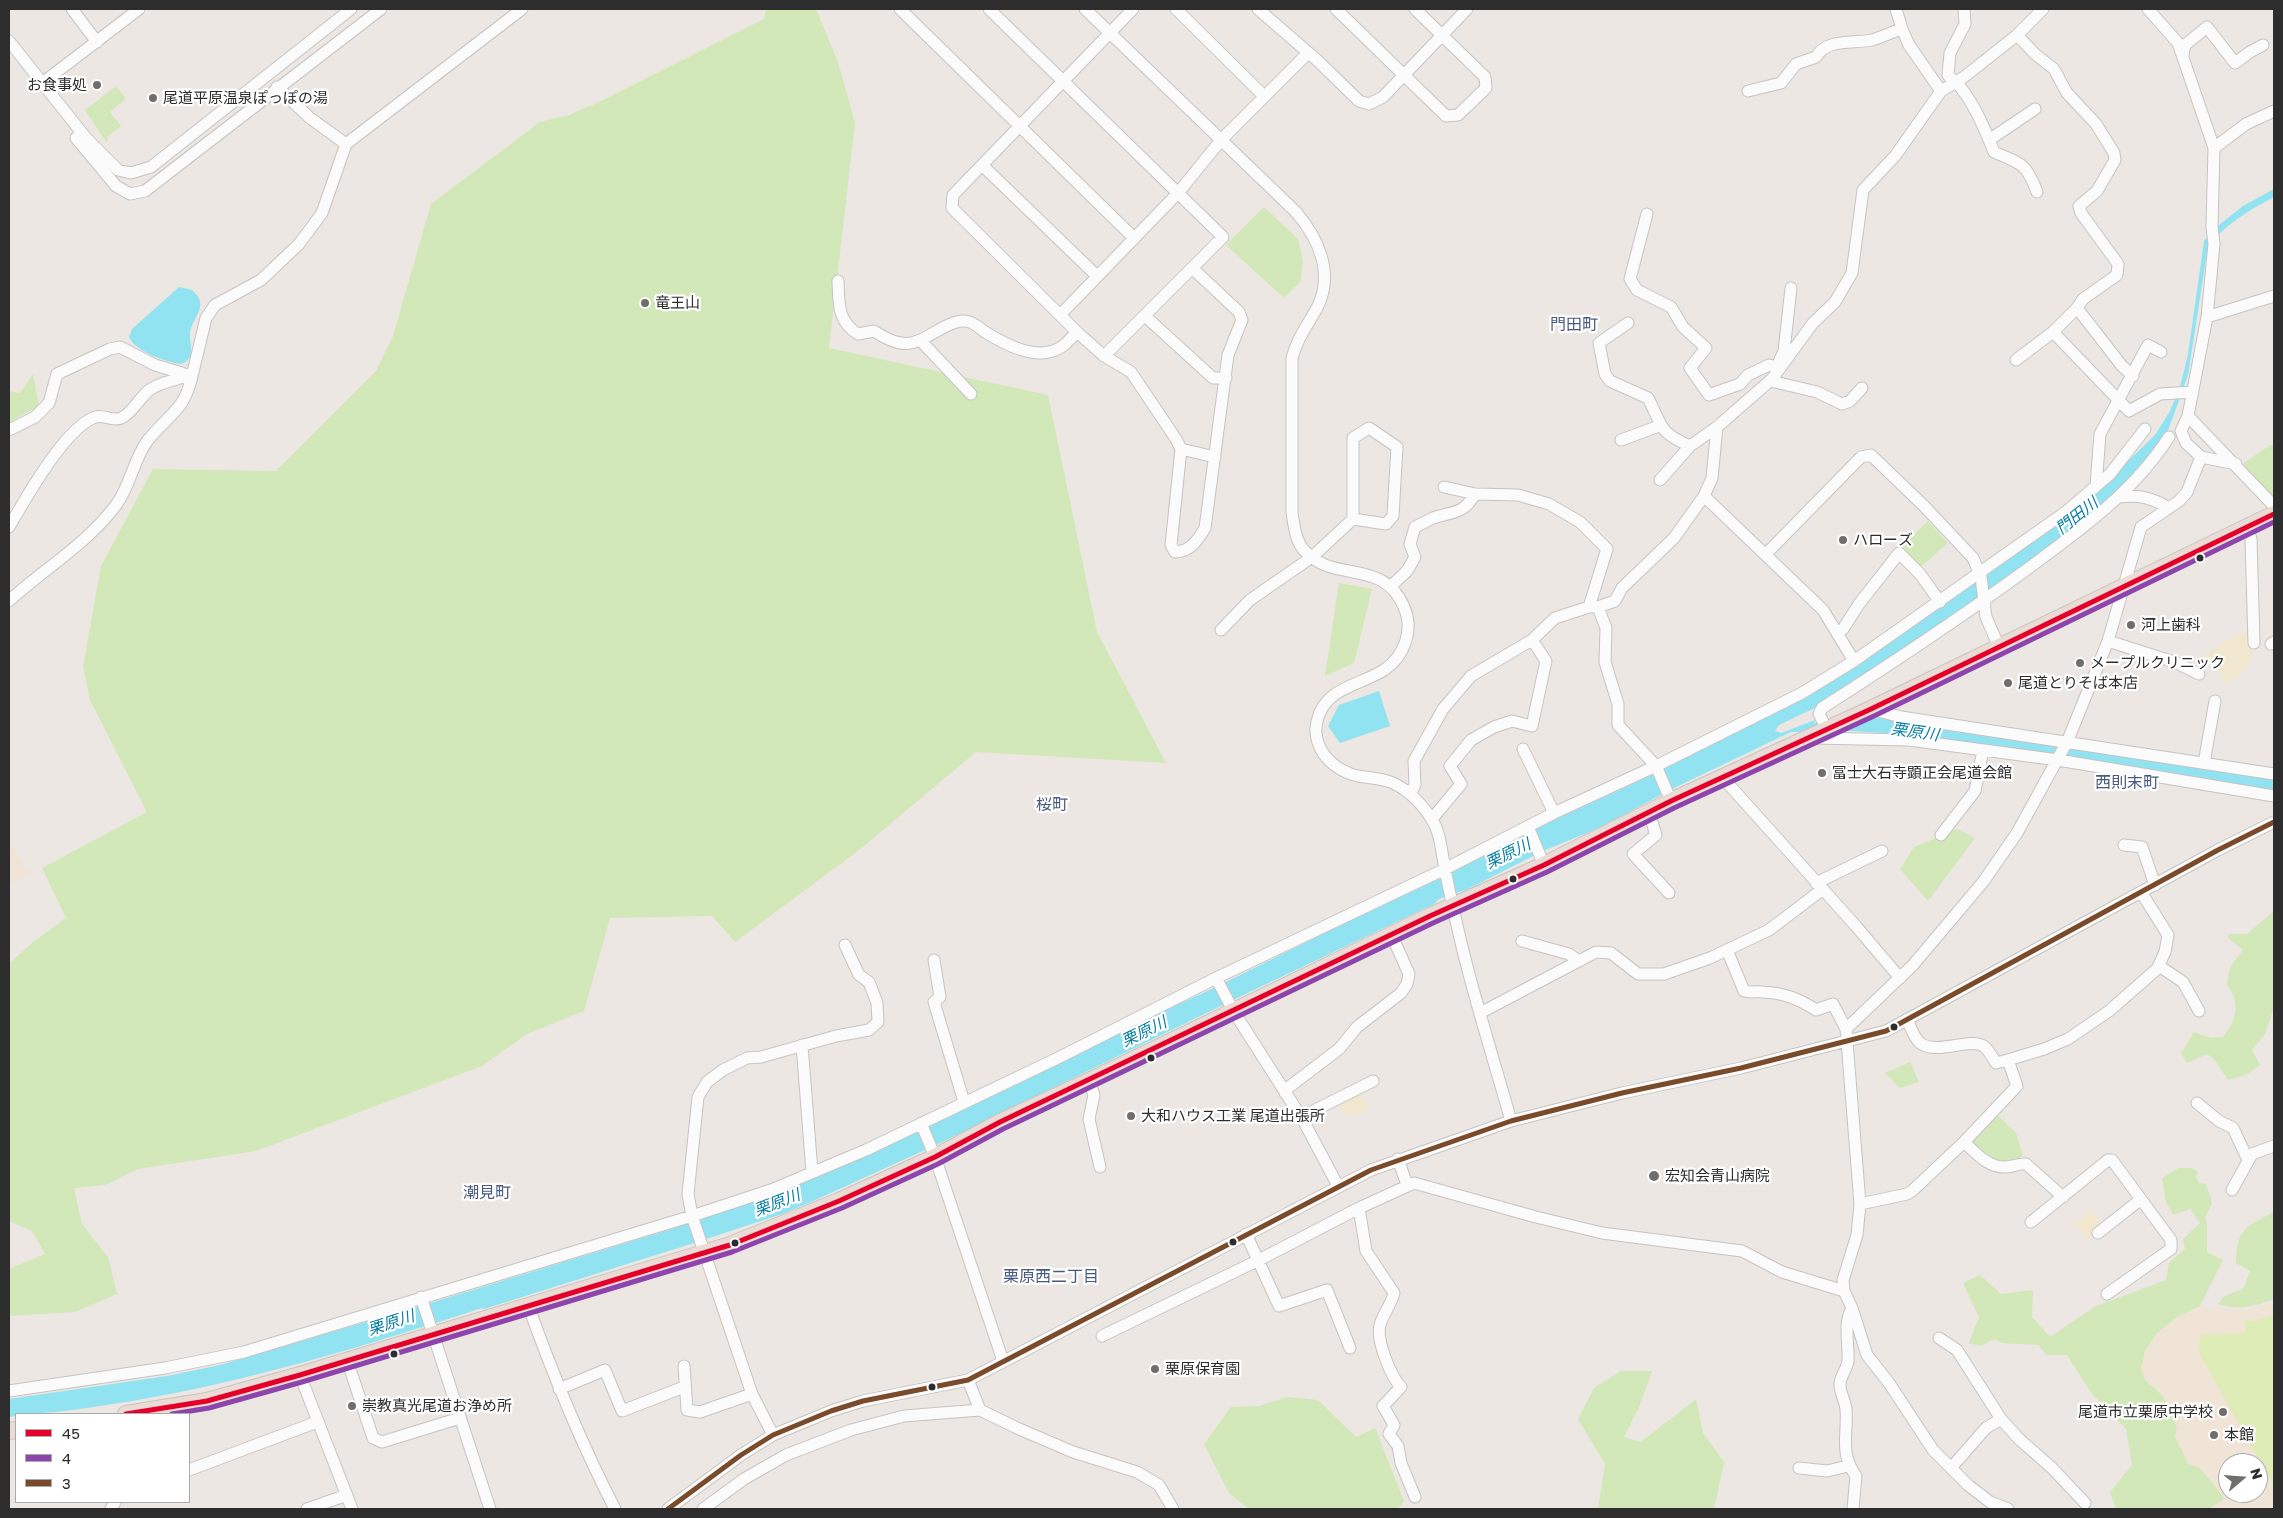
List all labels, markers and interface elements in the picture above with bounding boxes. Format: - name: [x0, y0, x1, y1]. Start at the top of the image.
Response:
- place label: お食事処: [27, 76, 87, 94]
- marker: お食事処: [91, 79, 103, 91]
- place label: 尾道平原温泉ぽっぽの湯: [163, 89, 328, 107]
- marker: 尾道平原温泉ぽっぽの湯: [147, 92, 159, 104]
- place label: 竜王山: [655, 294, 700, 312]
- marker: 竜王山: [639, 297, 651, 309]
- district label: 門田町: [1550, 315, 1598, 335]
- water label: 門田川: [2052, 494, 2102, 538]
- place label: ハローズ: [1853, 531, 1913, 549]
- marker: ハローズ: [1837, 534, 1849, 546]
- unlabelled marker: [2195, 553, 2205, 563]
- place label: 河上歯科: [2141, 616, 2201, 634]
- marker: 河上歯科: [2125, 619, 2137, 631]
- place label: メープルクリニック: [2090, 654, 2225, 672]
- marker: メープルクリニック: [2074, 657, 2086, 669]
- place label: 尾道とりそば本店: [2018, 674, 2138, 692]
- marker: 尾道とりそば本店: [2002, 677, 2014, 689]
- water label: 栗原川: [1890, 719, 1940, 745]
- place label: 冨士大石寺顕正会尾道会館: [1832, 764, 2012, 782]
- marker: 冨士大石寺顕正会尾道会館: [1816, 767, 1828, 779]
- district label: 西則末町: [2095, 773, 2159, 793]
- district label: 桜町: [1036, 795, 1068, 815]
- water label: 栗原川: [1482, 835, 1534, 873]
- unlabelled marker: [1508, 874, 1518, 884]
- water label: 栗原川: [1118, 1013, 1170, 1051]
- unlabelled marker: [1889, 1022, 1899, 1032]
- unlabelled marker: [1146, 1053, 1156, 1063]
- place label: 大和ハウス工業 尾道出張所: [1141, 1107, 1325, 1125]
- marker: 大和ハウス工業 尾道出張所: [1125, 1110, 1137, 1122]
- place label: 宏知会青山病院: [1665, 1167, 1770, 1185]
- marker: 宏知会青山病院: [1647, 1169, 1661, 1183]
- district label: 潮見町: [463, 1183, 511, 1203]
- water label: 栗原川: [751, 1185, 803, 1221]
- unlabelled marker: [1228, 1237, 1238, 1247]
- unlabelled marker: [730, 1238, 740, 1248]
- district label: 栗原西二丁目: [1003, 1267, 1099, 1287]
- water label: 栗原川: [365, 1306, 417, 1340]
- unlabelled marker: [389, 1349, 399, 1359]
- place label: 栗原保育園: [1165, 1360, 1240, 1378]
- marker: 栗原保育園: [1149, 1363, 1161, 1375]
- unlabelled marker: [927, 1382, 937, 1392]
- place label: 崇教真光尾道お浄め所: [362, 1397, 512, 1415]
- marker: 崇教真光尾道お浄め所: [346, 1400, 358, 1412]
- place label: 尾道市立栗原中学校: [2078, 1403, 2213, 1421]
- marker: 尾道市立栗原中学校: [2217, 1406, 2229, 1418]
- legend: [15, 1413, 190, 1503]
- text: 45: [62, 1424, 80, 1442]
- place label: 本館: [2224, 1426, 2254, 1444]
- marker: 本館: [2208, 1429, 2220, 1441]
- text: 4: [62, 1449, 71, 1467]
- north arrow: [2218, 1453, 2268, 1503]
- text: N: [2247, 1466, 2267, 1481]
- text: 3: [62, 1474, 71, 1492]

